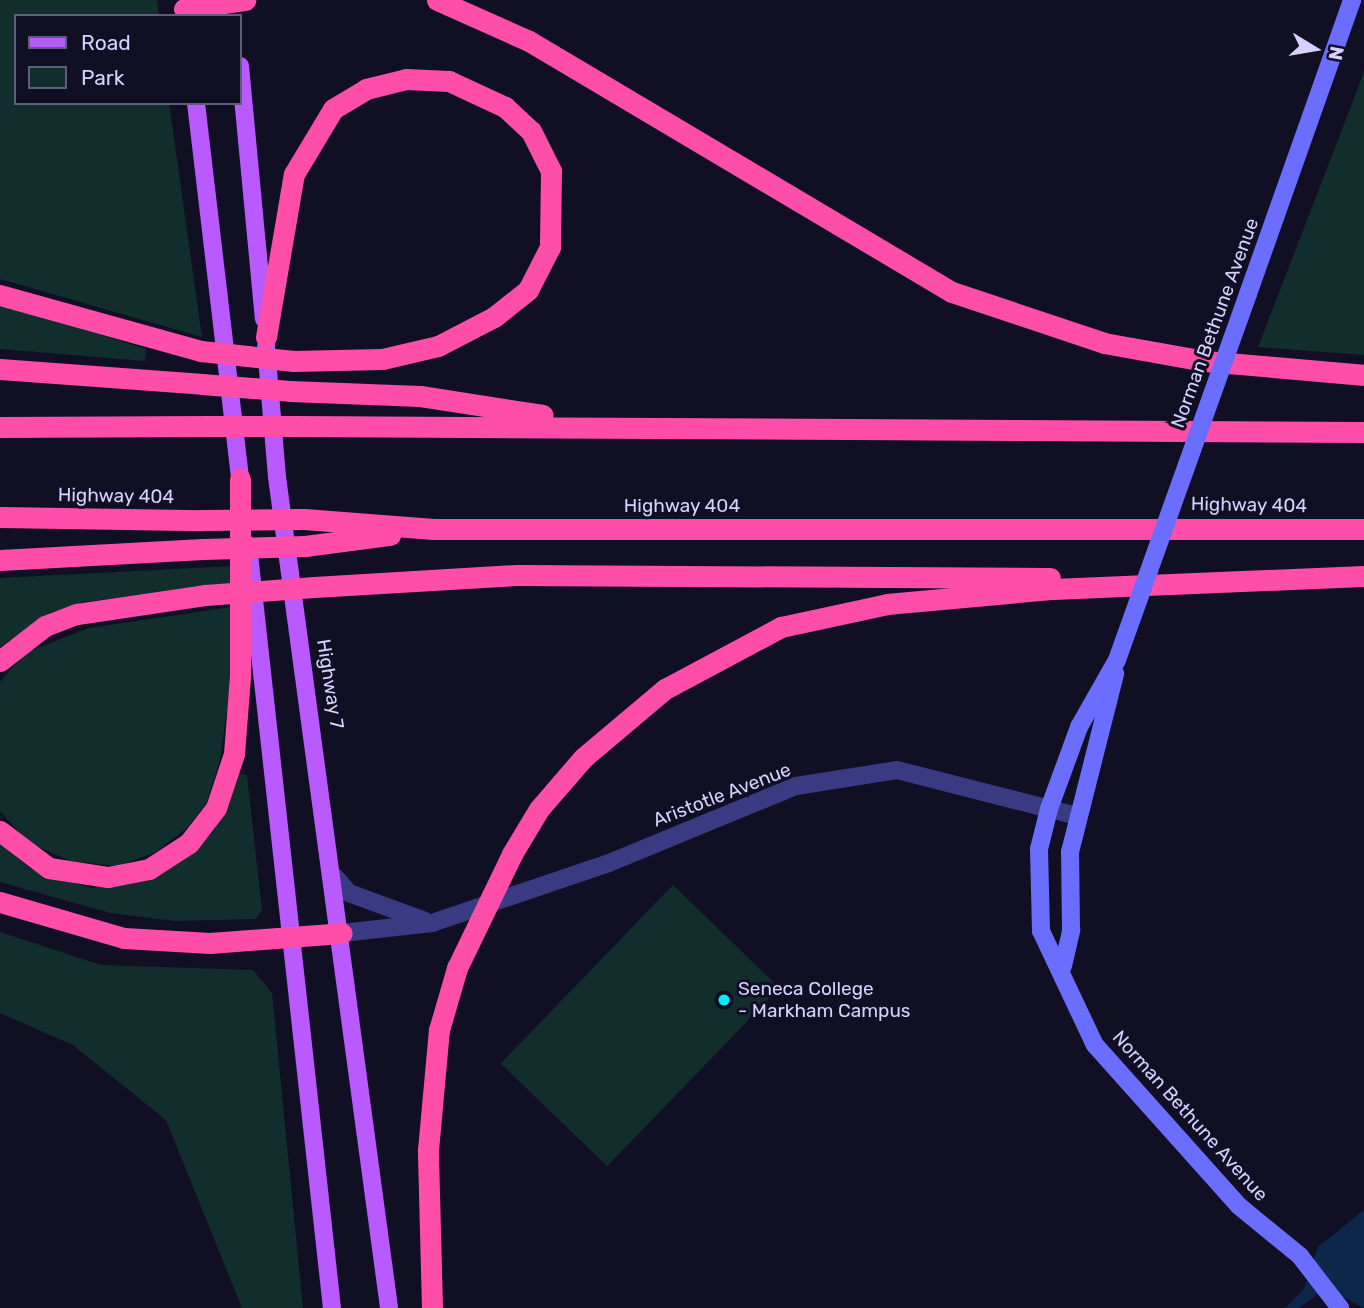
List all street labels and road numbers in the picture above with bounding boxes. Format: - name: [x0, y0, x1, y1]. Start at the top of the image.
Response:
- street label: Norman Bethune Avenue: [1166, 215, 1264, 431]
- street label: Highway 404: [57, 484, 175, 508]
- street label: Highway 404: [1190, 493, 1308, 517]
- street label: Highway 404: [624, 495, 740, 517]
- street label: Highway 7: [312, 637, 348, 731]
- street label: Aristotle Avenue: [650, 758, 794, 832]
- street label: Norman Bethune Avenue: [1107, 1026, 1273, 1206]

